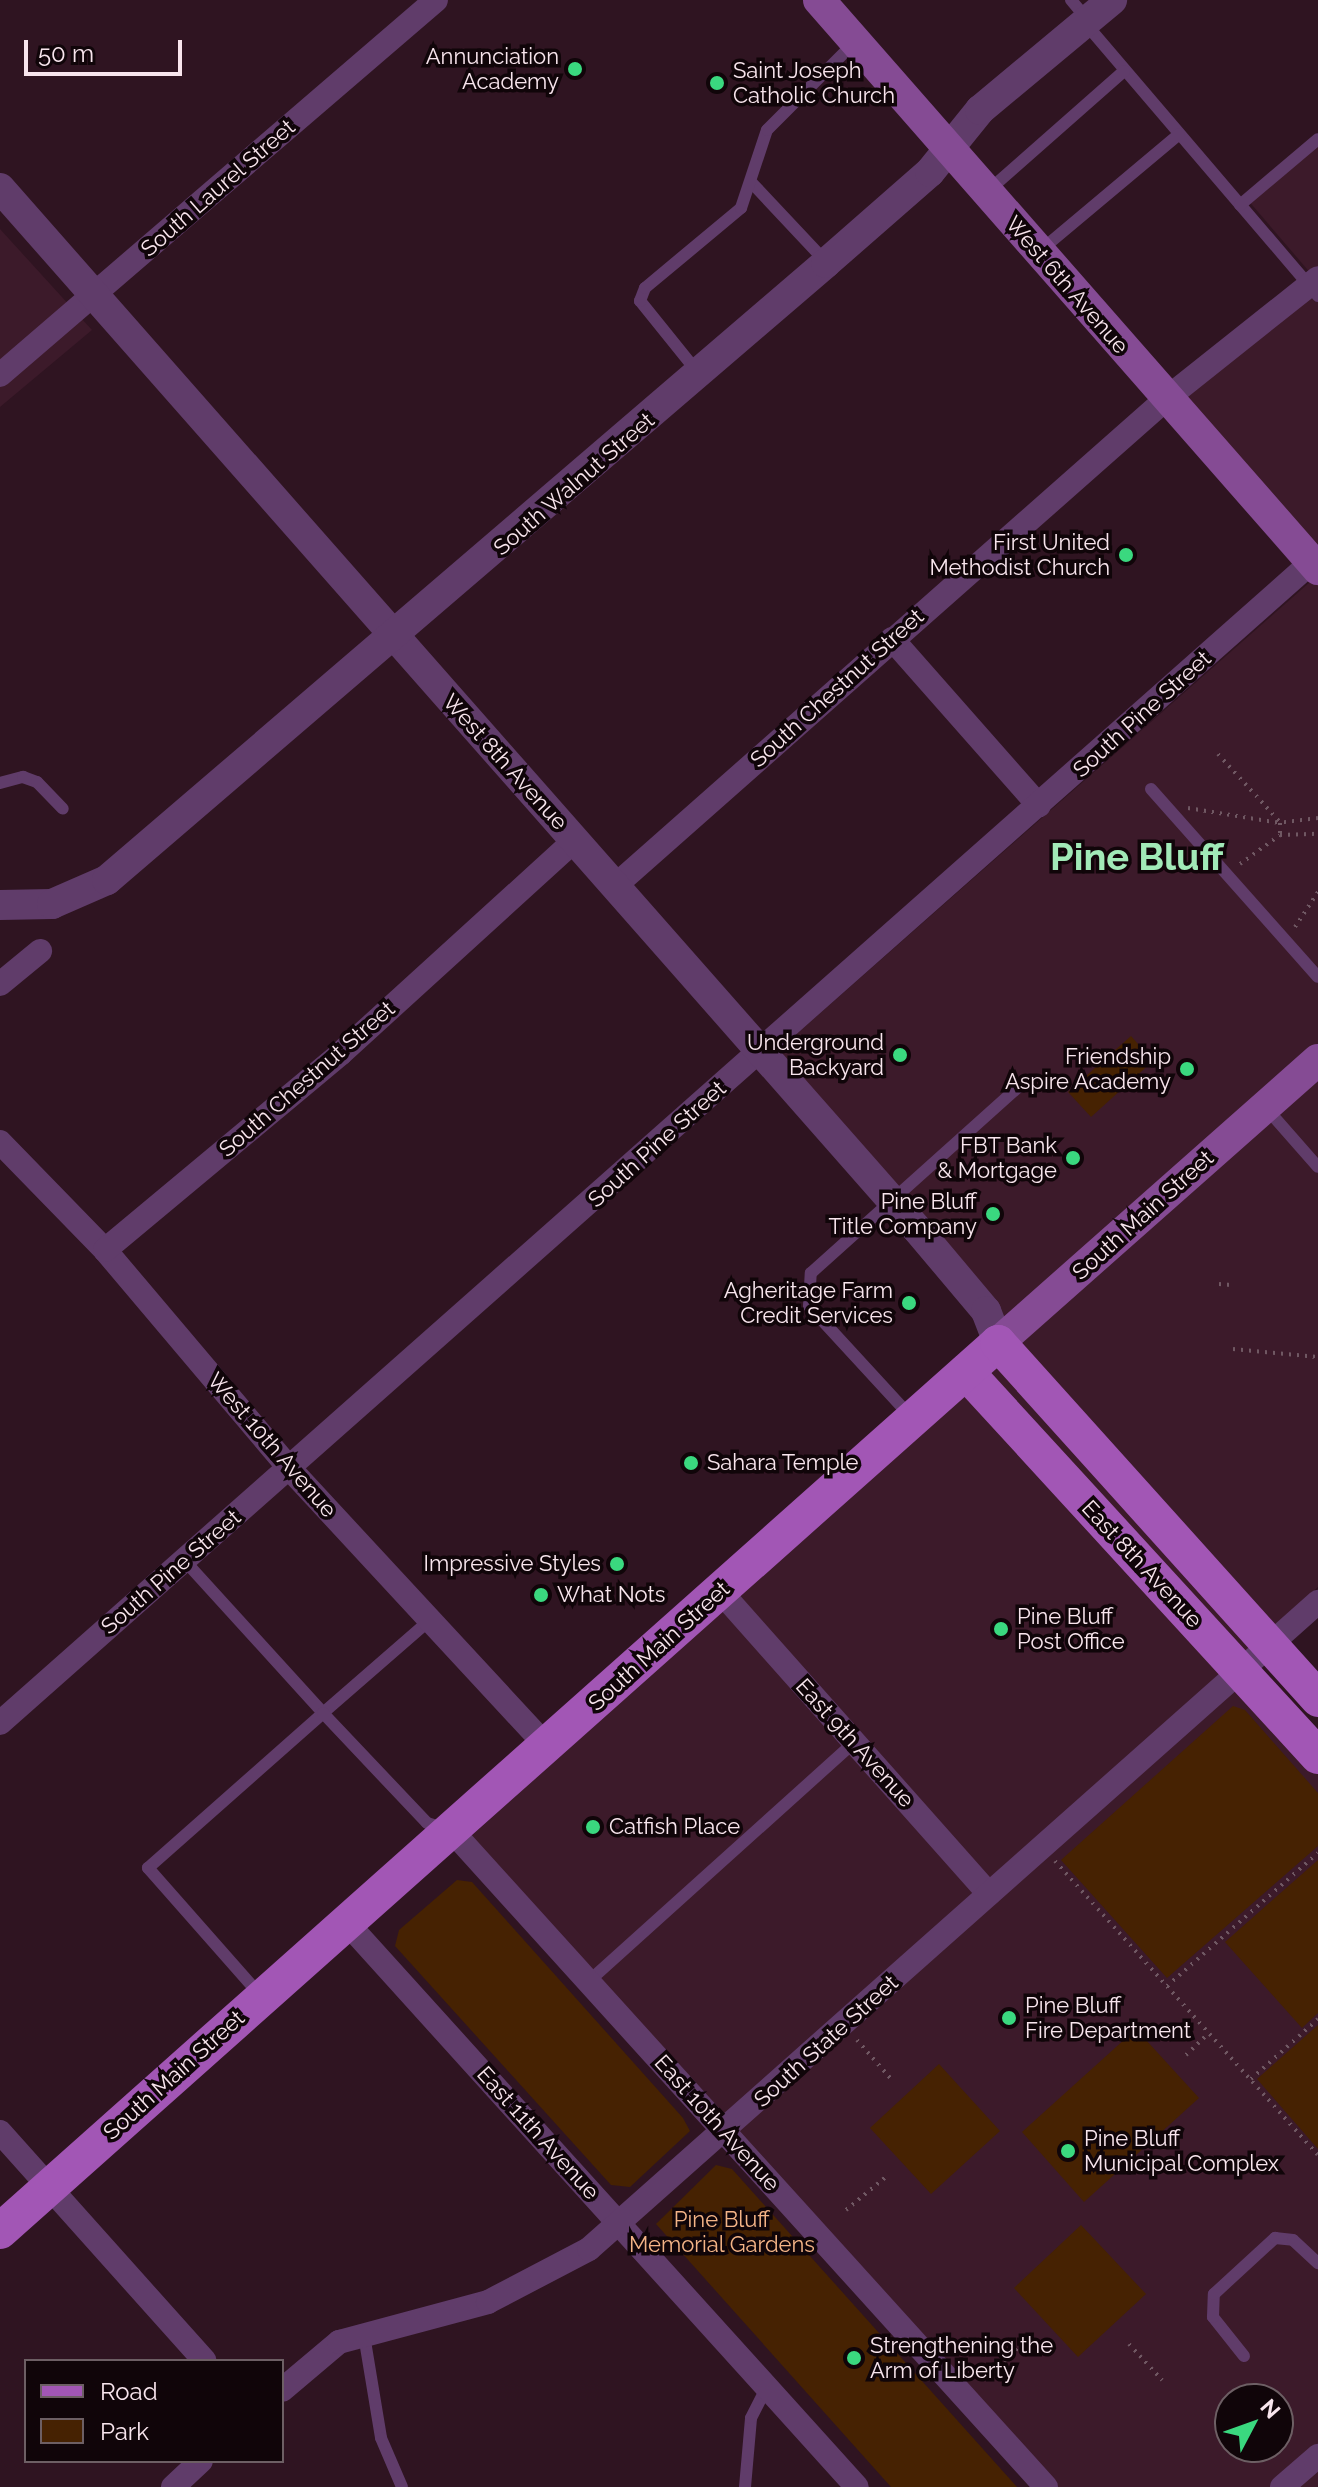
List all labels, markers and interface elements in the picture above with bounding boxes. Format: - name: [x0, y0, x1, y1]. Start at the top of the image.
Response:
- scale bar: [28, 24, 186, 74]
- text: 50 m: [38, 39, 94, 68]
- place label: Annunciation Academy: [426, 43, 559, 94]
- place label: Saint Joseph Catholic Church: [733, 57, 895, 108]
- marker: Annunciation Academy: [566, 60, 584, 78]
- marker: Saint Joseph Catholic Church: [708, 74, 726, 92]
- street label: South Laurel Street: [135, 114, 301, 262]
- street label: West 6th Avenue: [1000, 211, 1134, 359]
- street label: South Walnut Street: [488, 407, 660, 561]
- place label: First United Methodist Church: [929, 529, 1110, 580]
- marker: First United Methodist Church: [1117, 546, 1135, 564]
- street label: South Chestnut Street: [745, 603, 929, 773]
- street label: South Pine Street: [1068, 645, 1216, 783]
- street label: West 8th Avenue: [437, 688, 573, 836]
- district label: Pine Bluff: [1050, 834, 1224, 880]
- street label: South Chestnut Street: [214, 996, 400, 1162]
- place label: Underground Backyard: [747, 1029, 884, 1080]
- place label: Friendship Aspire Academy: [1004, 1043, 1171, 1094]
- marker: Underground Backyard: [891, 1046, 909, 1064]
- marker: Friendship Aspire Academy: [1178, 1060, 1196, 1078]
- street label: South Pine Street: [583, 1075, 731, 1213]
- place label: FBT Bank & Mortgage: [938, 1132, 1057, 1184]
- street label: South Main Street: [1067, 1145, 1219, 1285]
- marker: FBT Bank & Mortgage: [1064, 1149, 1082, 1167]
- place label: Pine Bluff Title Company: [828, 1188, 977, 1240]
- marker: Pine Bluff Title Company: [984, 1205, 1002, 1223]
- place label: Agheritage Farm Credit Services: [724, 1277, 893, 1328]
- marker: Agheritage Farm Credit Services: [900, 1294, 918, 1312]
- street label: West 10th Avenue: [202, 1367, 342, 1523]
- place label: Sahara Temple: [707, 1450, 859, 1476]
- marker: Sahara Temple: [682, 1454, 700, 1472]
- street label: East 8th Avenue: [1076, 1495, 1208, 1633]
- street label: South Pine Street: [96, 1504, 246, 1640]
- place label: Impressive Styles: [424, 1551, 601, 1577]
- marker: Impressive Styles: [608, 1555, 626, 1573]
- street label: South Main Street: [583, 1576, 735, 1716]
- place label: What Nots: [557, 1582, 665, 1608]
- marker: What Nots: [532, 1586, 550, 1604]
- place label: Pine Bluff Post Office: [1017, 1603, 1125, 1654]
- marker: Pine Bluff Post Office: [992, 1620, 1010, 1638]
- street label: East 9th Avenue: [790, 1673, 920, 1813]
- place label: Catfish Place: [609, 1814, 740, 1840]
- marker: Catfish Place: [584, 1818, 602, 1836]
- street label: South State Street: [749, 1969, 903, 2113]
- place label: Pine Bluff Fire Department: [1025, 1992, 1191, 2044]
- street label: South Main Street: [98, 2005, 250, 2145]
- marker: Pine Bluff Fire Department: [1000, 2009, 1018, 2027]
- street label: East 10th Avenue: [649, 2049, 785, 2197]
- street label: East 11th Avenue: [471, 2061, 605, 2205]
- place label: Pine Bluff Municipal Complex: [1084, 2125, 1280, 2176]
- marker: Pine Bluff Municipal Complex: [1059, 2142, 1077, 2160]
- park label: Pine Bluff Memorial Gardens: [629, 2206, 815, 2258]
- place label: Strengthening the Arm of Liberty: [870, 2332, 1053, 2384]
- marker: Strengthening the Arm of Liberty: [845, 2349, 863, 2367]
- legend: [24, 2359, 284, 2463]
- text: Road: [100, 2377, 158, 2406]
- north arrow: [1214, 2383, 1294, 2463]
- text: N: [1255, 2394, 1286, 2423]
- text: Park: [100, 2417, 149, 2446]

